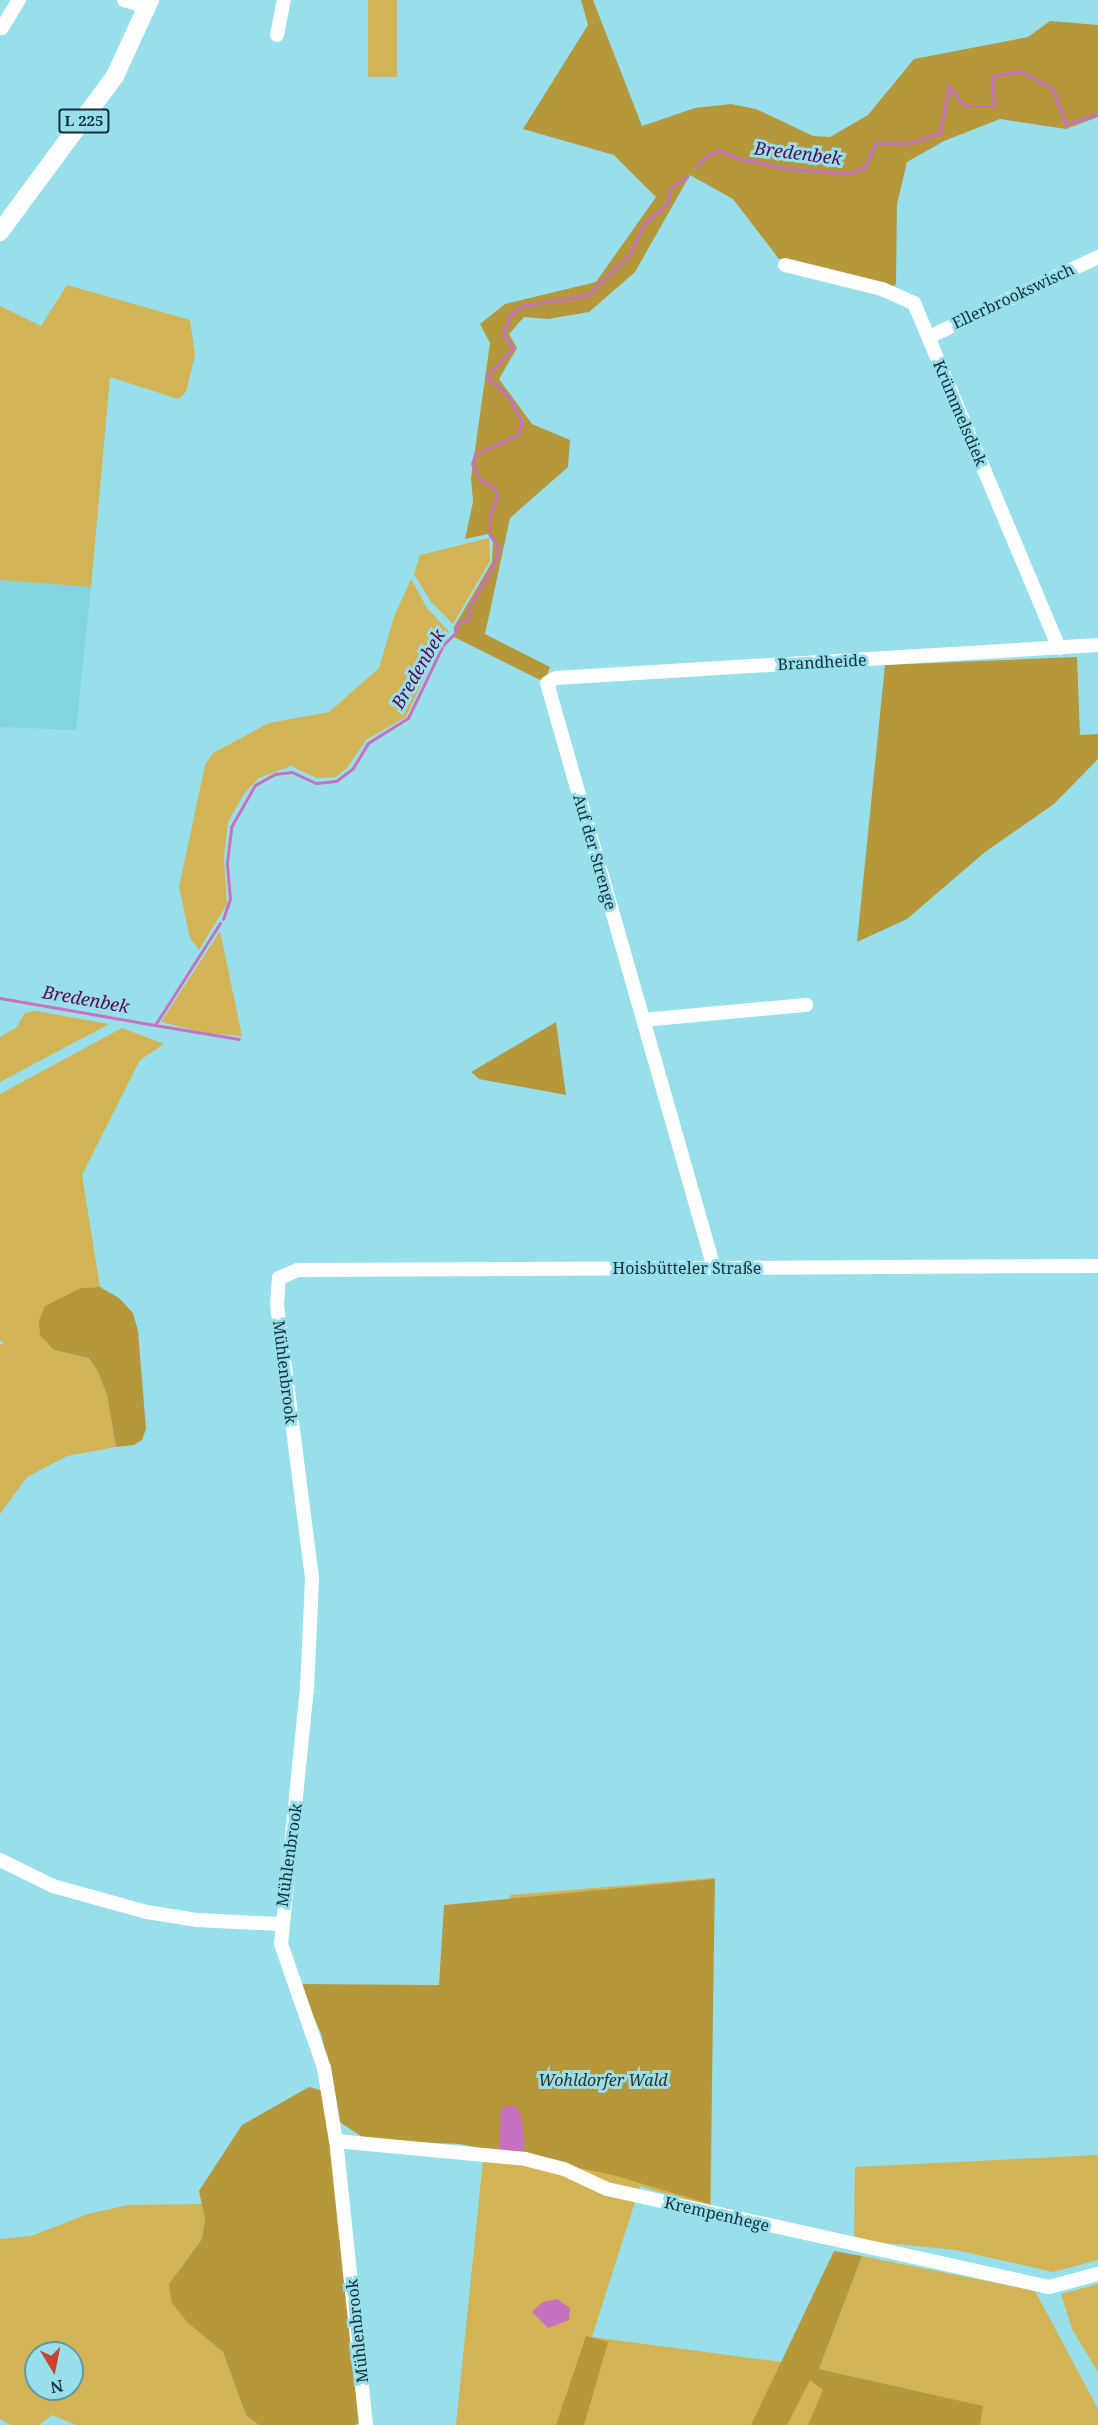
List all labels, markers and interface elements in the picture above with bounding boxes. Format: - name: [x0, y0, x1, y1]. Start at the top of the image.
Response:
- road number: L 225: [57, 109, 111, 133]
- water label: Bredenbek: [753, 137, 843, 169]
- street label: Ellerbrookswisch: [949, 259, 1077, 333]
- street label: Krümmelsdiek: [929, 357, 991, 469]
- water label: Bredenbek: [387, 625, 449, 713]
- street label: Brandheide: [777, 650, 867, 674]
- street label: Auf der Strenge: [569, 792, 621, 912]
- water label: Bredenbek: [41, 981, 131, 1017]
- street label: Hoisbütteler Straße: [613, 1258, 761, 1278]
- street label: Mühlenbrook: [269, 1319, 301, 1425]
- street label: Mühlenbrook: [272, 1802, 306, 1908]
- park label: Wohldorfer Wald: [538, 2070, 668, 2090]
- street label: Krempenhege: [663, 2193, 771, 2235]
- street label: Mühlenbrook: [342, 2278, 372, 2384]
- north arrow: [24, 2341, 84, 2401]
- text: N: [49, 2375, 65, 2399]

